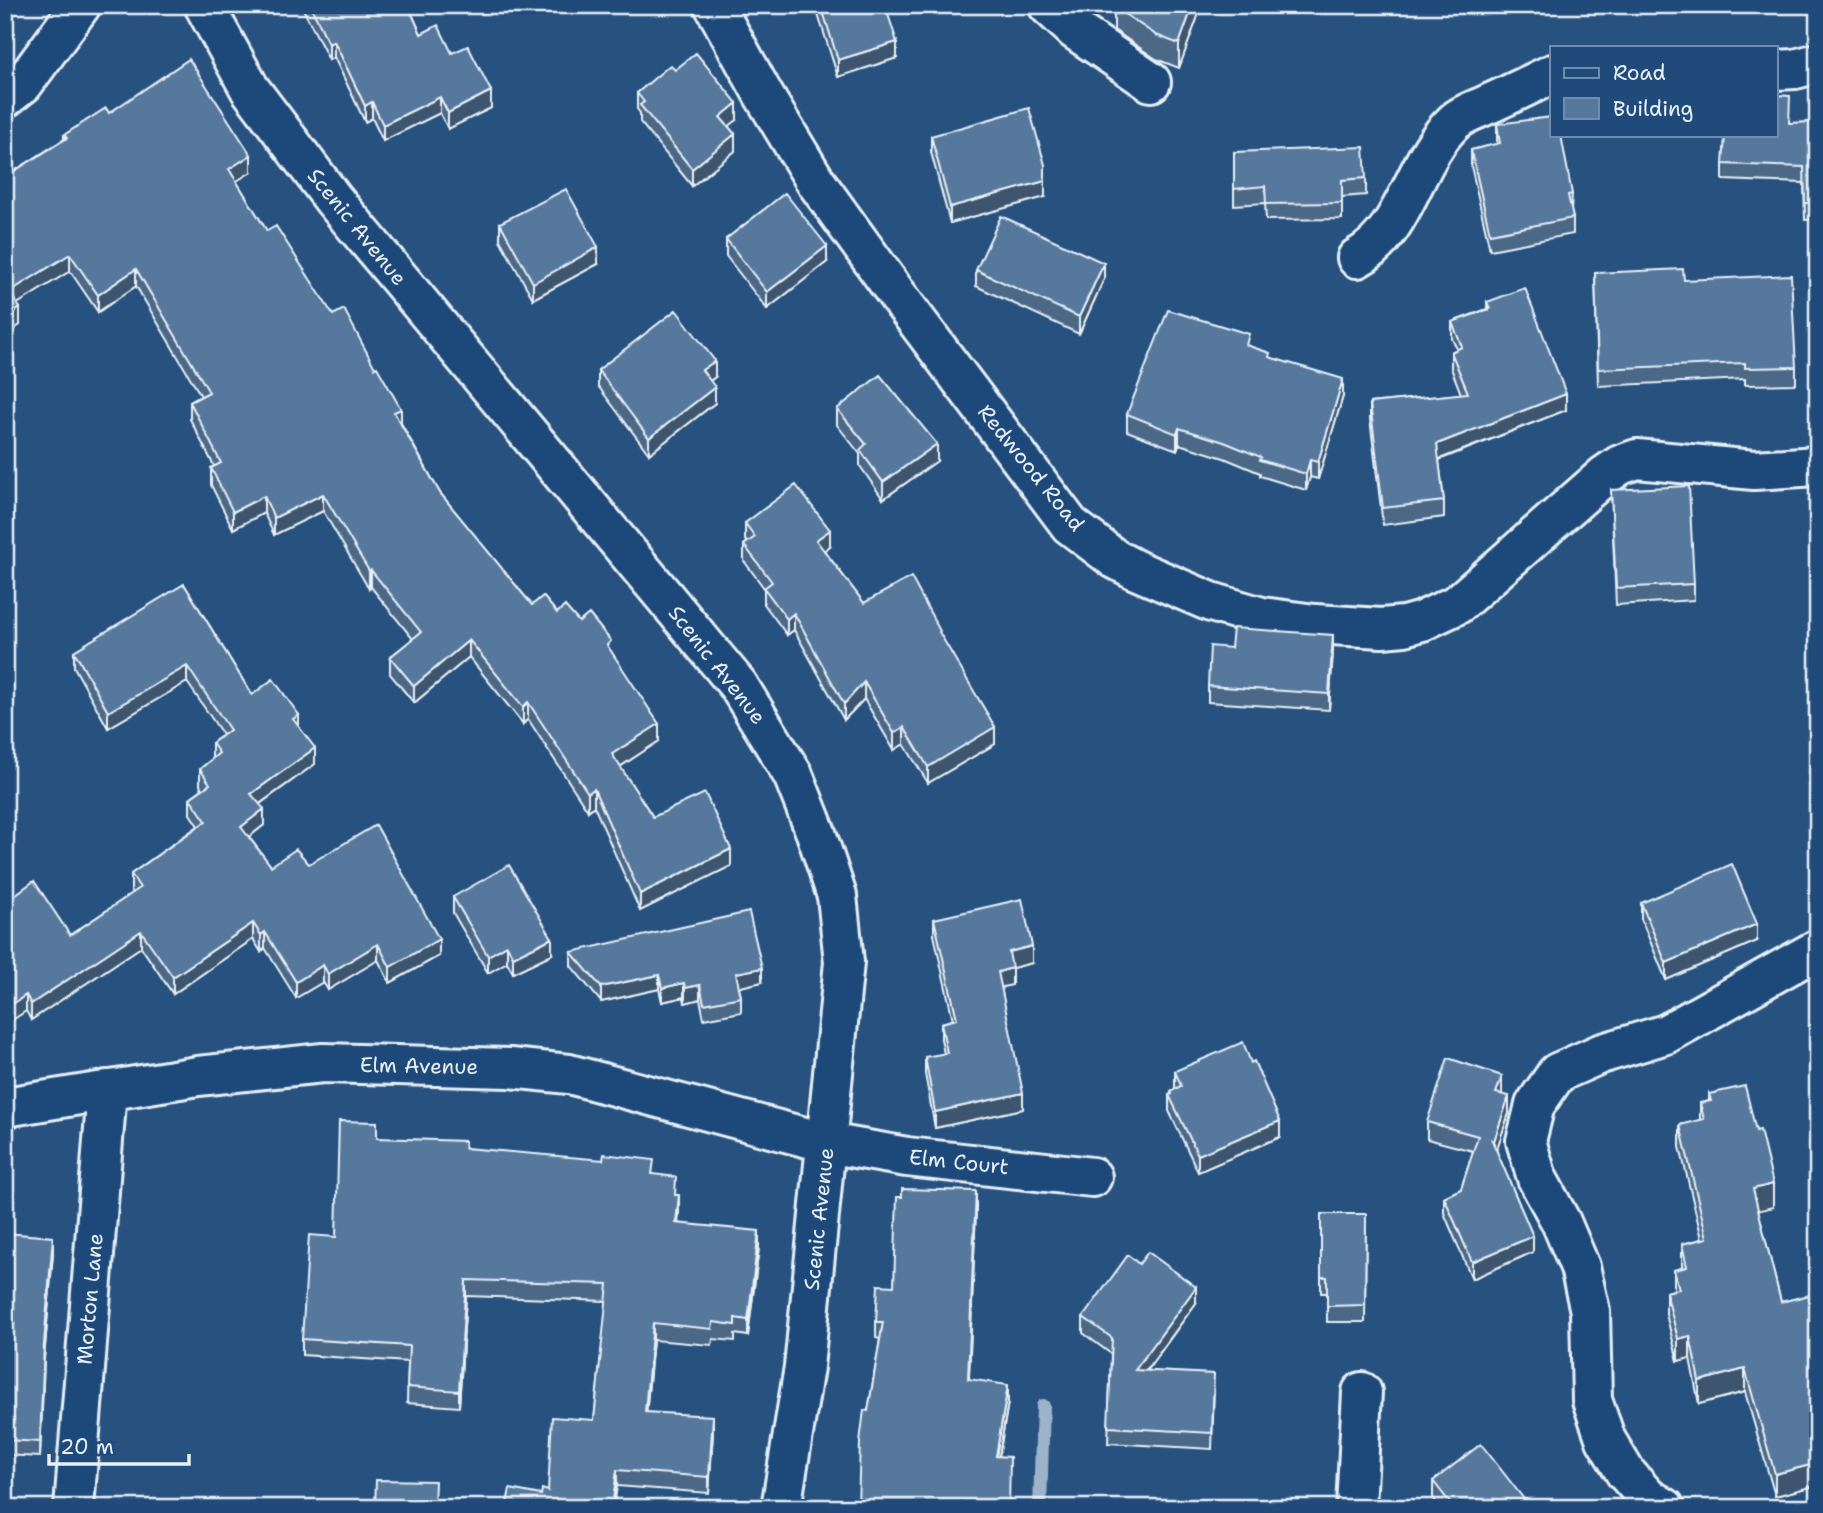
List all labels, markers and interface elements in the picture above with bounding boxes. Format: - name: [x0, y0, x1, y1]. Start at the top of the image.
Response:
- legend: [1550, 46, 1778, 136]
- text: Road: [1613, 59, 1666, 87]
- text: Building: [1613, 95, 1693, 123]
- street label: Scenic Avenue: [301, 163, 413, 291]
- street label: Redwood Road: [971, 399, 1091, 537]
- street label: Scenic Avenue: [662, 600, 772, 730]
- street label: Elm Avenue: [360, 1051, 478, 1081]
- street label: Elm Court: [908, 1143, 1010, 1181]
- street label: Scenic Avenue: [798, 1146, 840, 1292]
- street label: Morton Lane: [70, 1232, 110, 1366]
- scale bar: [49, 1422, 189, 1466]
- text: 20 m: [60, 1433, 114, 1461]

